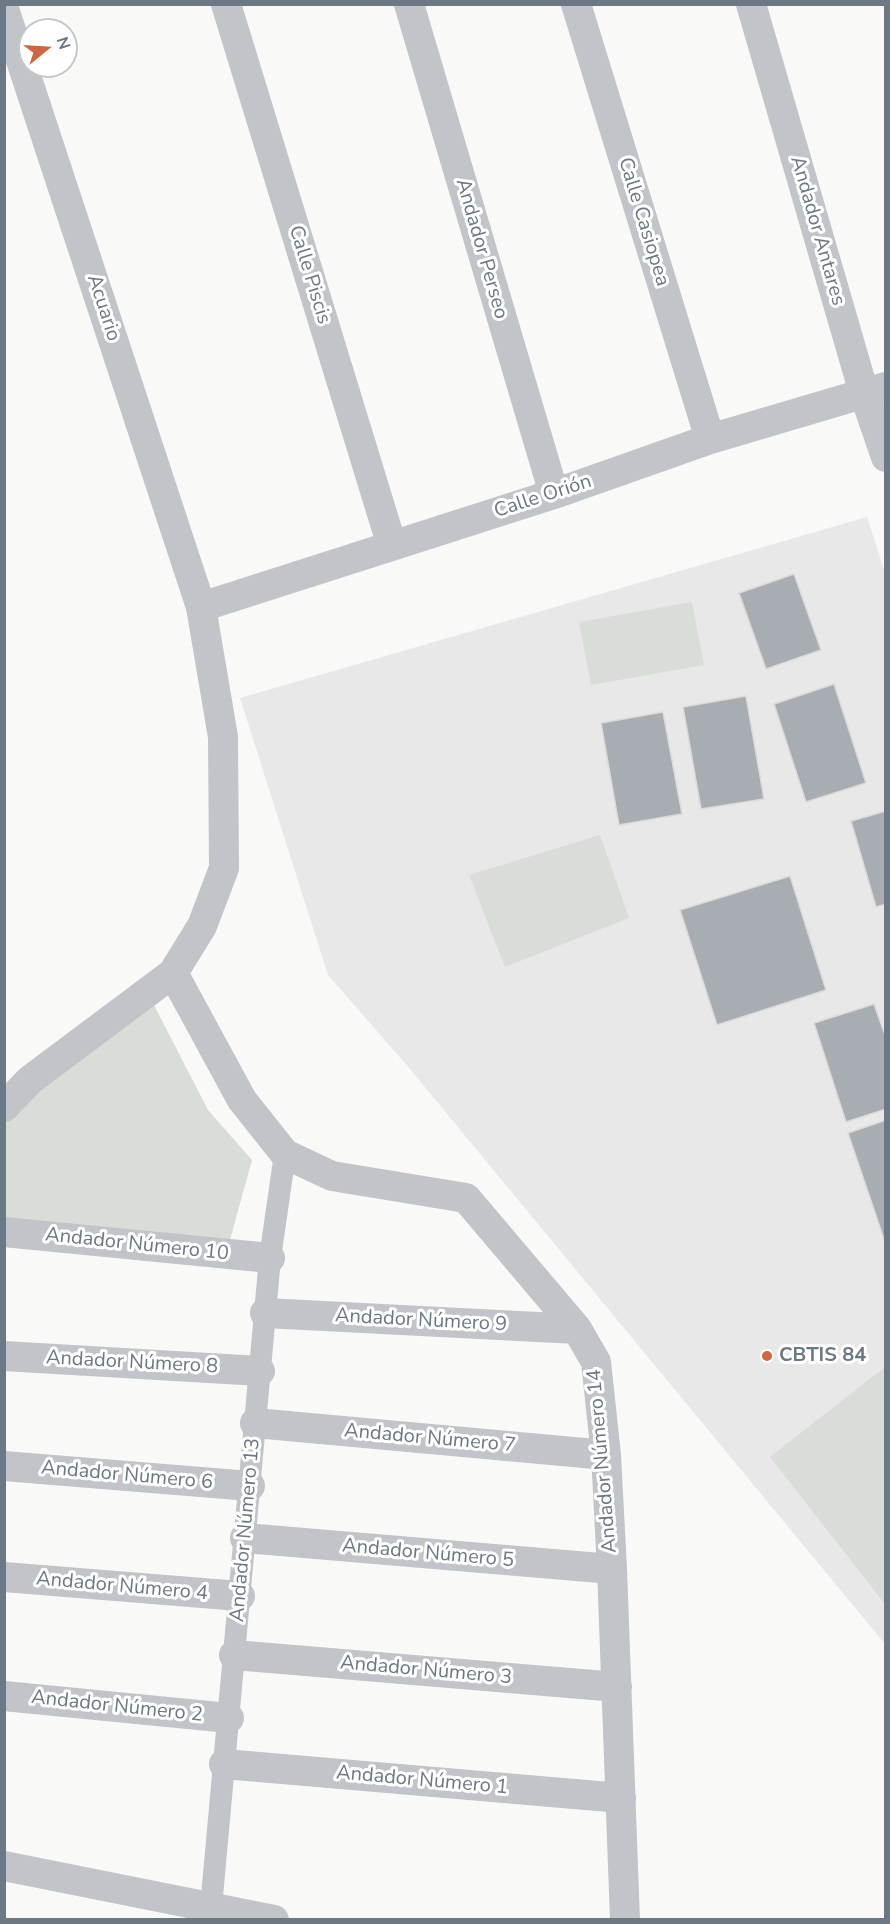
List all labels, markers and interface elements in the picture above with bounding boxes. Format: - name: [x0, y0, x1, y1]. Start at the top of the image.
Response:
- north arrow: [18, 18, 78, 78]
- text: N: [51, 34, 76, 52]
- street label: Andador Antares: [784, 154, 850, 308]
- street label: Calle Casiopea: [612, 155, 674, 289]
- street label: Andador Perseo: [450, 176, 512, 322]
- street label: Calle Piscis: [283, 223, 335, 327]
- street label: Acuario: [81, 272, 125, 344]
- street label: Calle Orión: [491, 470, 595, 524]
- street label: Andador Número 10: [44, 1223, 230, 1267]
- street label: Andador Número 9: [334, 1305, 508, 1337]
- place label: CBTIS 84: [779, 1344, 866, 1368]
- street label: Andador Número 8: [45, 1347, 219, 1379]
- marker: CBTIS 84: [760, 1349, 774, 1363]
- street label: Andador Número 14: [583, 1368, 623, 1554]
- street label: Andador Número 7: [343, 1420, 517, 1458]
- street label: Andador Número 13: [226, 1437, 266, 1623]
- street label: Andador Número 6: [40, 1457, 214, 1495]
- street label: Andador Número 5: [341, 1535, 515, 1573]
- street label: Andador Número 4: [35, 1568, 209, 1606]
- street label: Andador Número 3: [339, 1652, 513, 1690]
- street label: Andador Número 2: [30, 1686, 204, 1728]
- street label: Andador Número 1: [335, 1762, 509, 1800]

